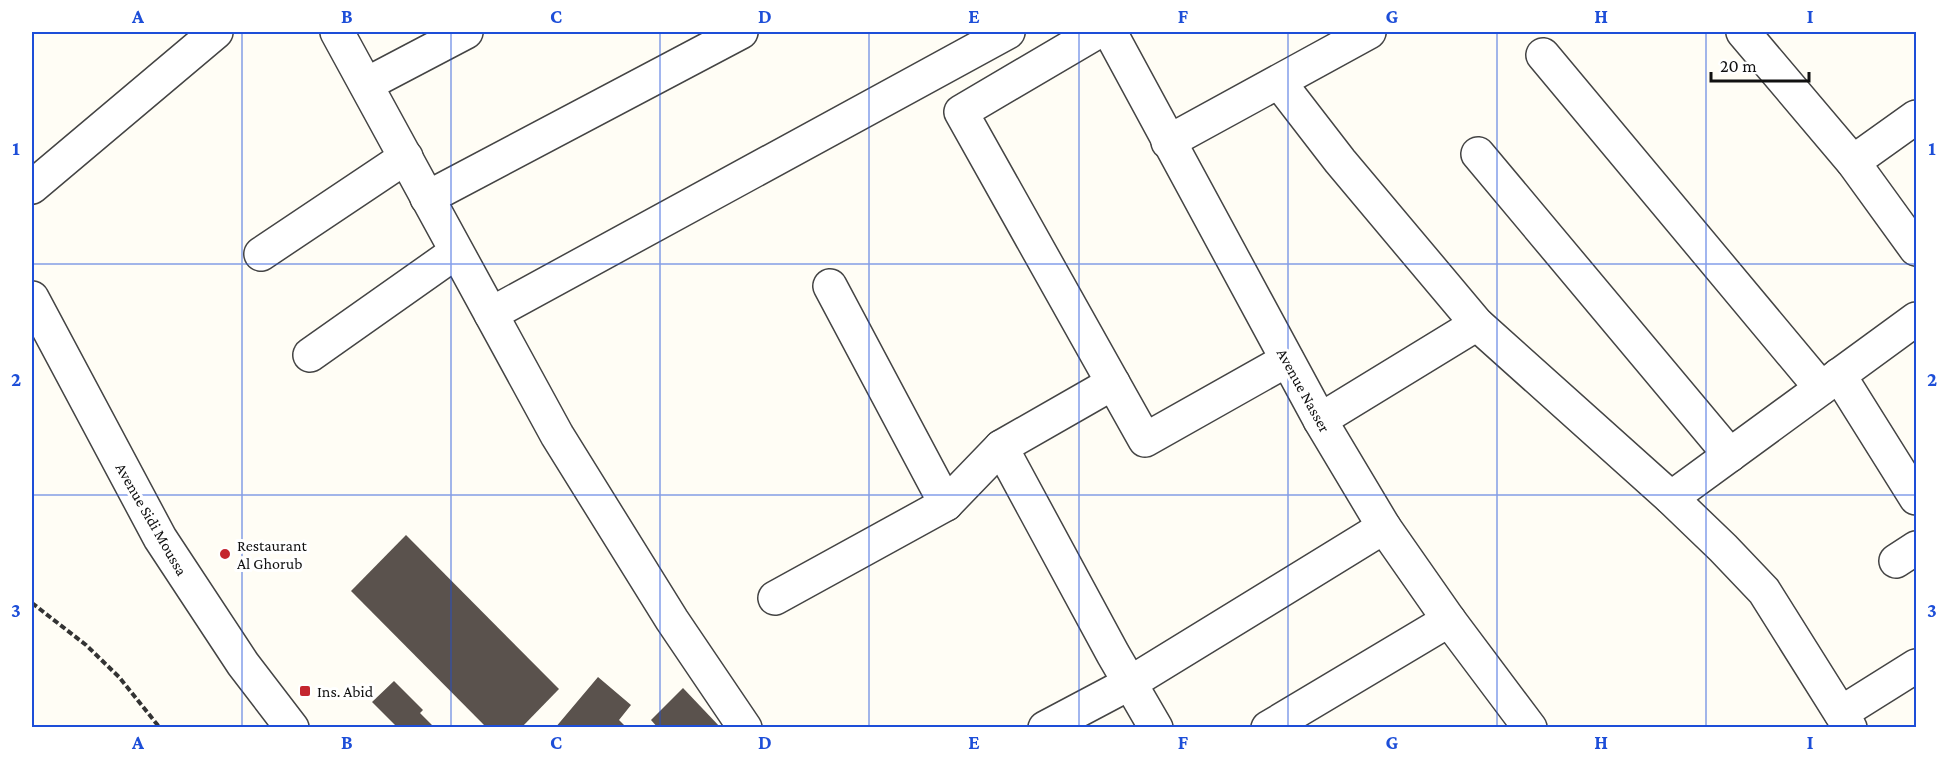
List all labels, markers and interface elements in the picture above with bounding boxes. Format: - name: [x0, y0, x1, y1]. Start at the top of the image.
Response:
- text: A: [131, 5, 145, 27]
- text: B: [341, 5, 353, 27]
- text: C: [550, 5, 562, 27]
- text: D: [758, 5, 772, 27]
- text: E: [968, 5, 980, 27]
- text: F: [1178, 5, 1189, 27]
- text: G: [1386, 5, 1399, 27]
- text: H: [1594, 5, 1608, 27]
- text: I: [1807, 5, 1814, 27]
- scale bar: [1711, 45, 1808, 83]
- text: 20 m: [1720, 56, 1757, 76]
- text: 1: [12, 137, 20, 159]
- text: 1: [1928, 137, 1936, 159]
- street label: Avenue Nasser: [1274, 345, 1334, 435]
- text: 2: [11, 368, 21, 390]
- text: 2: [1927, 368, 1937, 390]
- street label: Avenue Sidi Moussa: [112, 460, 191, 579]
- place label: Restaurant Al Ghorub: [237, 537, 307, 572]
- marker: Restaurant Al Ghorub: [218, 547, 232, 561]
- text: 3: [11, 599, 21, 621]
- text: 3: [1927, 599, 1937, 621]
- place label: Ins. Abid: [317, 683, 374, 700]
- marker: Ins. Abid: [298, 684, 312, 698]
- text: A: [131, 731, 145, 753]
- text: B: [341, 731, 353, 753]
- text: C: [550, 731, 562, 753]
- text: D: [758, 731, 772, 753]
- text: E: [968, 731, 980, 753]
- text: F: [1178, 731, 1189, 753]
- text: G: [1386, 731, 1399, 753]
- text: H: [1594, 731, 1608, 753]
- text: I: [1807, 731, 1814, 753]

